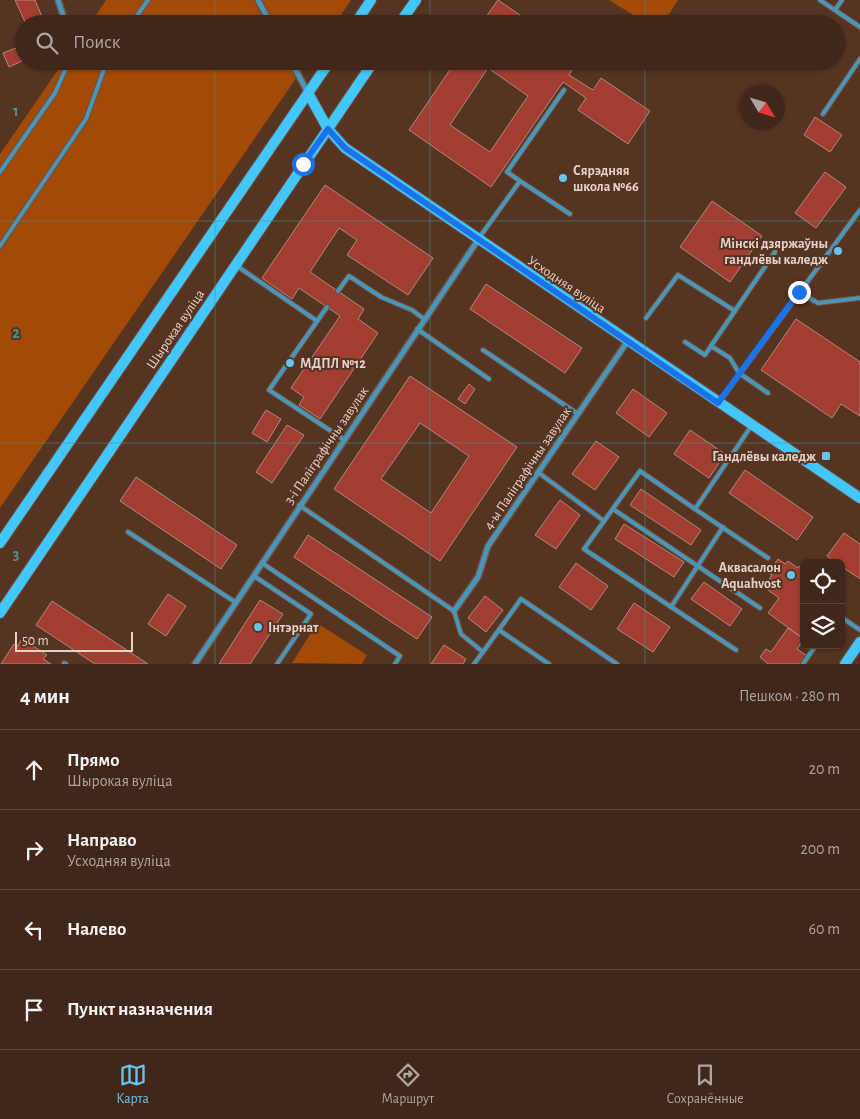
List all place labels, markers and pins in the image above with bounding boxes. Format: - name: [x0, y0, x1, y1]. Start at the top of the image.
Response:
- place label: Сярэдняя школа №66: [573, 164, 639, 194]
- marker: Сярэдняя школа №66: [557, 172, 569, 184]
- place label: Мінскі дзяржаўны гандлёвы каледж: [720, 237, 828, 267]
- marker: Мінскі дзяржаўны гандлёвы каледж: [832, 245, 844, 257]
- marker: МДПЛ №12: [284, 357, 296, 369]
- place label: МДПЛ №12: [300, 357, 366, 371]
- place label: Гандлёвы каледж: [712, 450, 816, 464]
- marker: Гандлёвы каледж: [820, 450, 832, 462]
- place label: Аквасалон Aquahvost: [719, 561, 781, 591]
- marker: Аквасалон Aquahvost: [785, 569, 797, 581]
- marker: Інтэрнат: [252, 621, 264, 633]
- place label: Інтэрнат: [268, 621, 319, 635]

